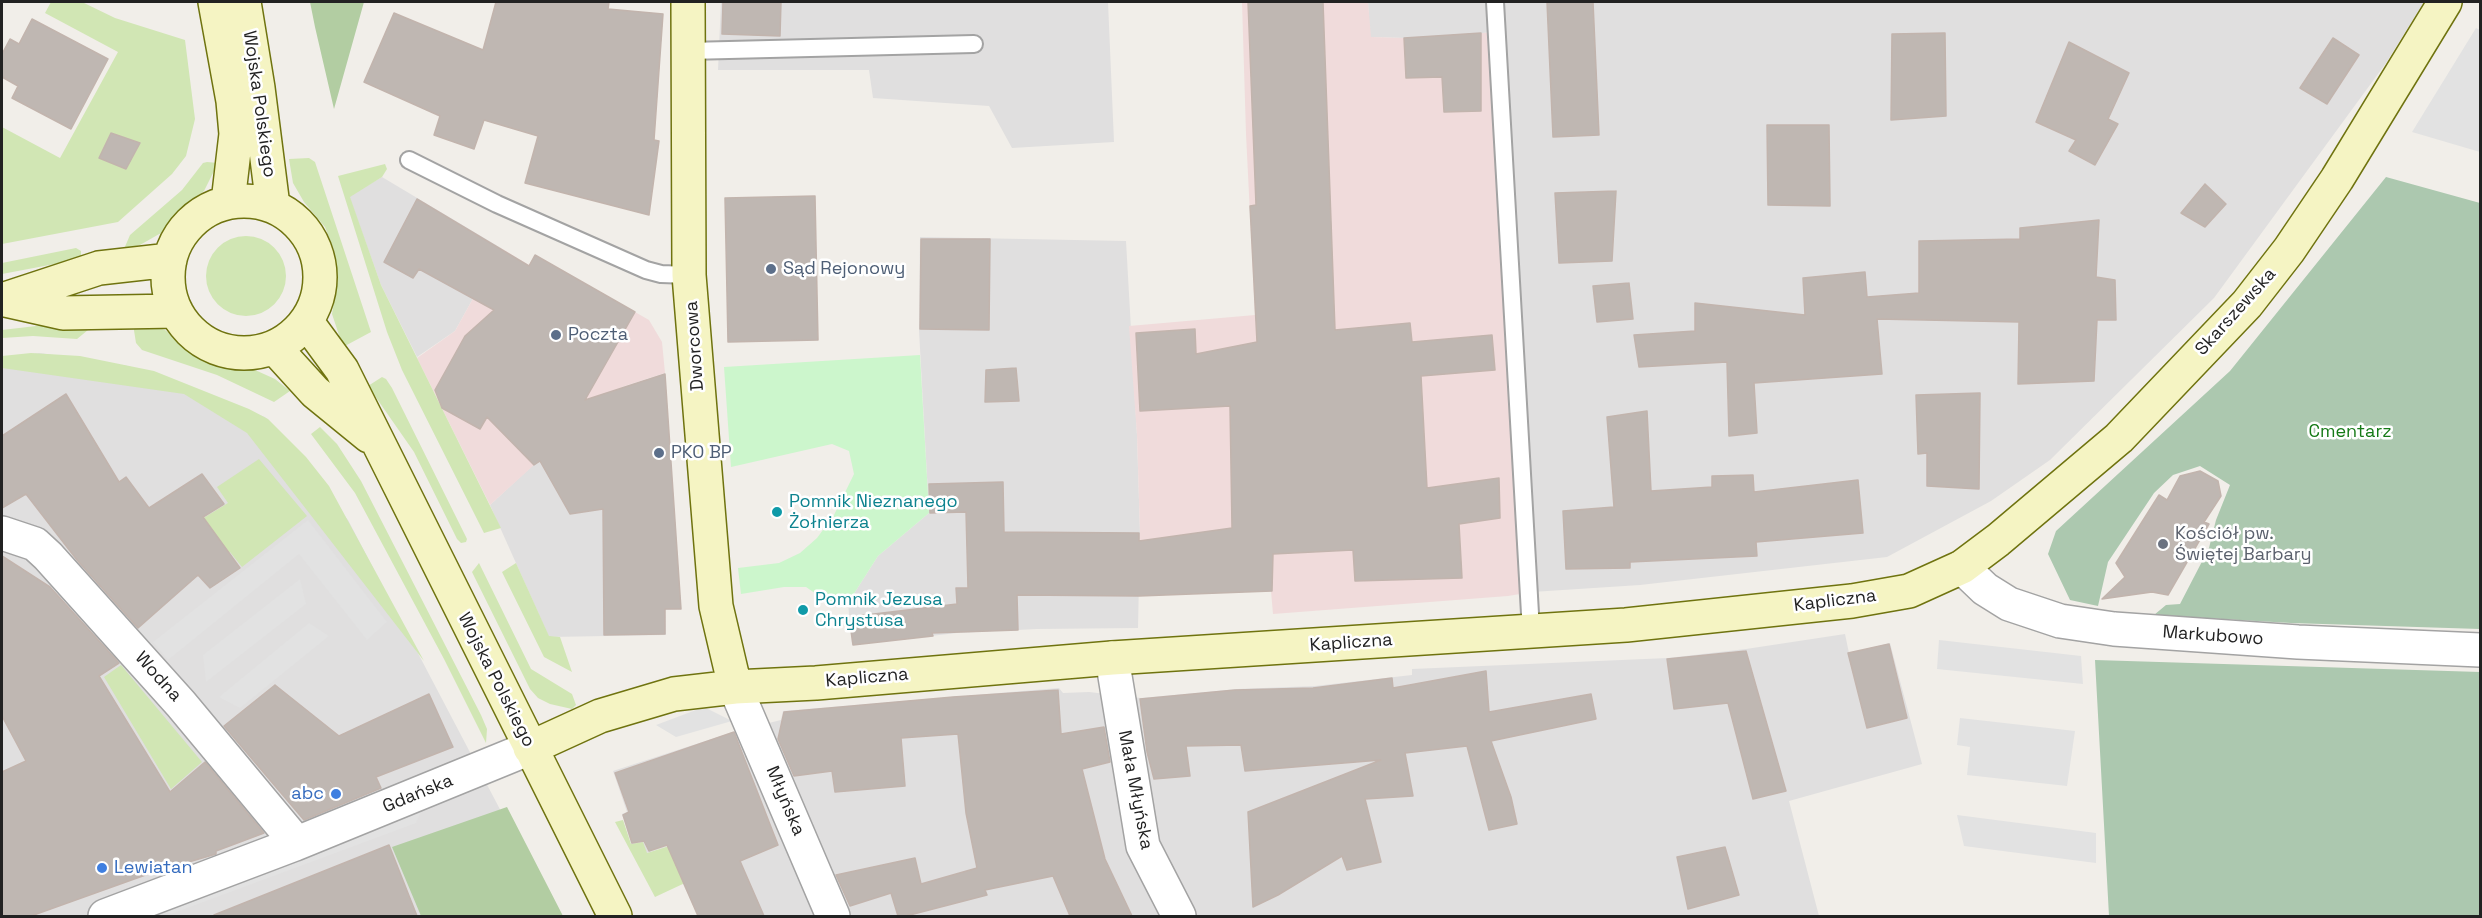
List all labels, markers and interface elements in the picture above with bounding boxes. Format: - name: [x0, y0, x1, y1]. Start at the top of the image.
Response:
- street label: Wojska Polskiego: [238, 29, 280, 179]
- place label: Sąd Rejonowy: [783, 258, 905, 280]
- marker: Sąd Rejonowy: [764, 262, 778, 276]
- street label: Skarszewska: [2191, 264, 2281, 360]
- street label: Dworcowa: [681, 300, 709, 392]
- place label: Poczta: [568, 324, 628, 346]
- marker: Poczta: [549, 328, 563, 342]
- park label: Cmentarz: [2308, 421, 2392, 443]
- place label: PKO BP: [671, 442, 732, 464]
- marker: PKO BP: [652, 446, 666, 460]
- place label: Pomnik Nieznanego Żołnierza: [789, 491, 958, 534]
- marker: Pomnik Nieznanego Żołnierza: [770, 505, 784, 519]
- place label: Kościół pw. Świętej Barbary: [2175, 523, 2312, 566]
- marker: Kościół pw. Świętej Barbary: [2156, 537, 2170, 551]
- street label: Kapliczna: [1793, 585, 1877, 617]
- place label: Pomnik Jezusa Chrystusa: [815, 589, 943, 632]
- marker: Pomnik Jezusa Chrystusa: [796, 603, 810, 617]
- street label: Wojska Polskiego: [453, 609, 539, 751]
- street label: Markubowo: [2162, 622, 2264, 650]
- street label: Kapliczna: [1309, 629, 1393, 657]
- street label: Wodna: [130, 648, 186, 706]
- street label: Kapliczna: [825, 664, 909, 692]
- street label: Mała Młyńska: [1113, 729, 1157, 851]
- street label: Młyńska: [761, 763, 809, 839]
- street label: Gdańska: [380, 770, 456, 818]
- place label: abc: [291, 783, 324, 805]
- marker: abc: [329, 787, 343, 801]
- place label: Lewiatan: [114, 857, 192, 879]
- marker: Lewiatan: [95, 861, 109, 875]

